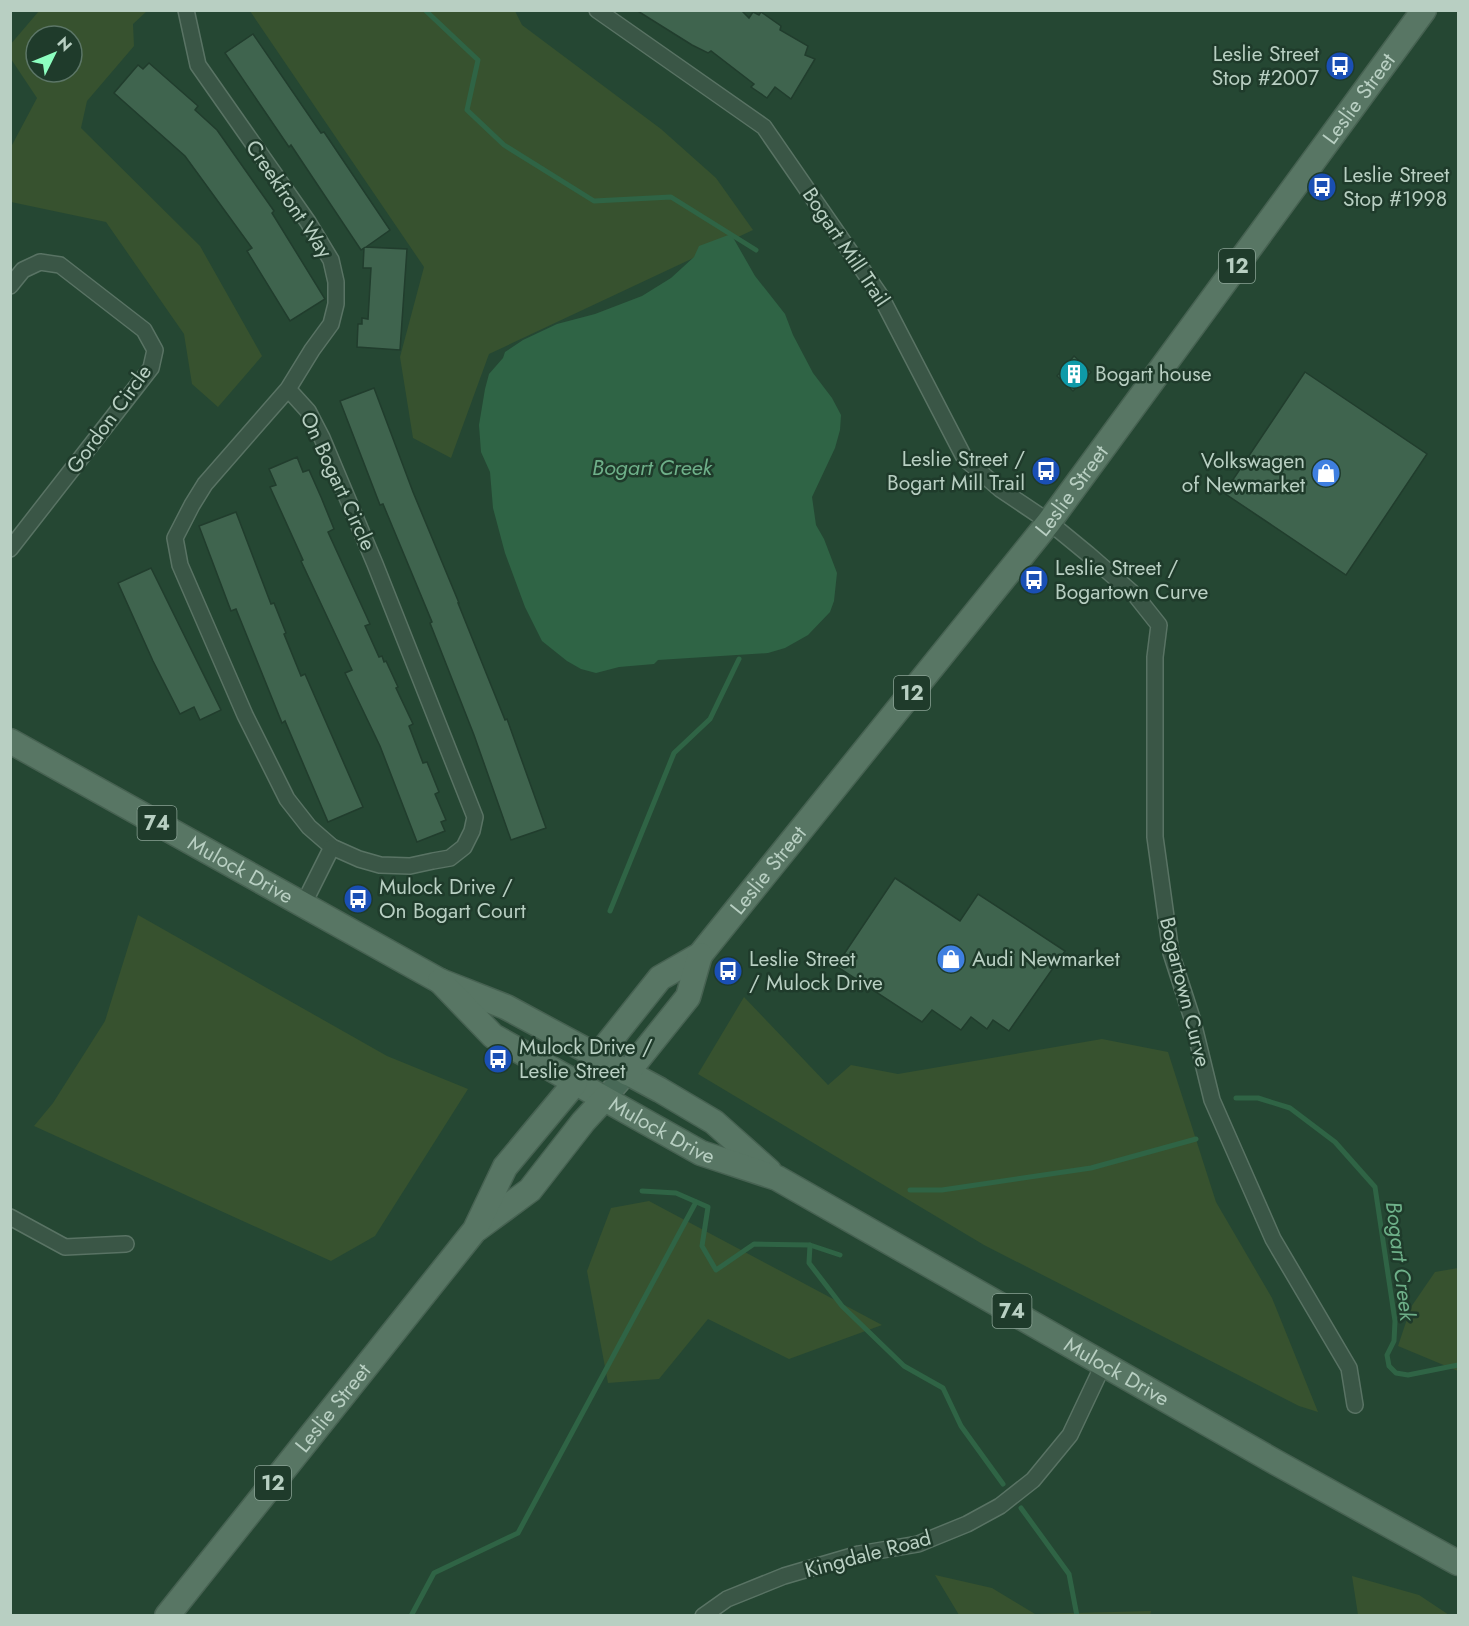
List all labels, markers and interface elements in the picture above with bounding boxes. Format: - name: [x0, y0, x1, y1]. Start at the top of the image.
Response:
- north arrow: [24, 24, 84, 84]
- text: N: [52, 32, 77, 57]
- place label: Leslie Street Stop #2007: [1212, 39, 1319, 93]
- street label: Leslie Street: [1315, 47, 1403, 150]
- bus stop icon: Leslie Street Stop #2007: [1324, 50, 1356, 82]
- street label: Creekfront Way: [238, 134, 340, 265]
- place label: Leslie Street Stop #1998: [1343, 160, 1449, 214]
- bus stop icon: Leslie Street Stop #1998: [1306, 171, 1338, 203]
- street label: Bogart Mill Trail: [795, 181, 897, 313]
- road number: 12: [1219, 249, 1255, 283]
- street label: Gordon Circle: [59, 358, 159, 480]
- building icon: Bogart house: [1058, 358, 1090, 390]
- place label: Bogart house: [1095, 359, 1212, 389]
- street label: On Bogart Circle: [293, 407, 383, 556]
- street label: Leslie Street: [1028, 439, 1115, 543]
- place label: Leslie Street / Bogart Mill Trail: [887, 444, 1025, 498]
- place label: Volkswagen of Newmarket: [1182, 446, 1305, 500]
- water label: Bogart Creek: [592, 451, 714, 483]
- bus stop icon: Leslie Street / Bogart Mill Trail: [1030, 455, 1062, 487]
- shop icon: Volkswagen of Newmarket: [1310, 457, 1342, 489]
- place label: Leslie Street / Bogartown Curve: [1055, 553, 1208, 607]
- bus stop icon: Leslie Street / Bogartown Curve: [1018, 564, 1050, 596]
- road number: 12: [894, 676, 930, 710]
- road number: 74: [138, 806, 176, 840]
- street label: Leslie Street: [723, 819, 813, 921]
- street label: Mulock Drive: [182, 828, 299, 911]
- place label: Mulock Drive / On Bogart Court: [379, 872, 526, 926]
- bus stop icon: Mulock Drive / On Bogart Court: [342, 883, 374, 915]
- street label: Bogartown Curve: [1152, 914, 1218, 1070]
- shop icon: Audi Newmarket: [935, 943, 967, 975]
- place label: Leslie Street / Mulock Drive: [749, 944, 883, 998]
- place label: Audi Newmarket: [972, 944, 1120, 974]
- bus stop icon: Leslie Street / Mulock Drive: [712, 955, 744, 987]
- place label: Mulock Drive / Leslie Street: [519, 1032, 653, 1086]
- bus stop icon: Mulock Drive / Leslie Street: [482, 1043, 514, 1075]
- street label: Mulock Drive: [604, 1089, 718, 1171]
- water label: Bogart Creek: [1378, 1199, 1424, 1324]
- road number: 74: [992, 1294, 1032, 1328]
- street label: Mulock Drive: [1059, 1330, 1175, 1414]
- street label: Leslie Street: [288, 1357, 378, 1459]
- road number: 12: [255, 1466, 291, 1500]
- street label: Kingdale Road: [802, 1523, 934, 1585]

